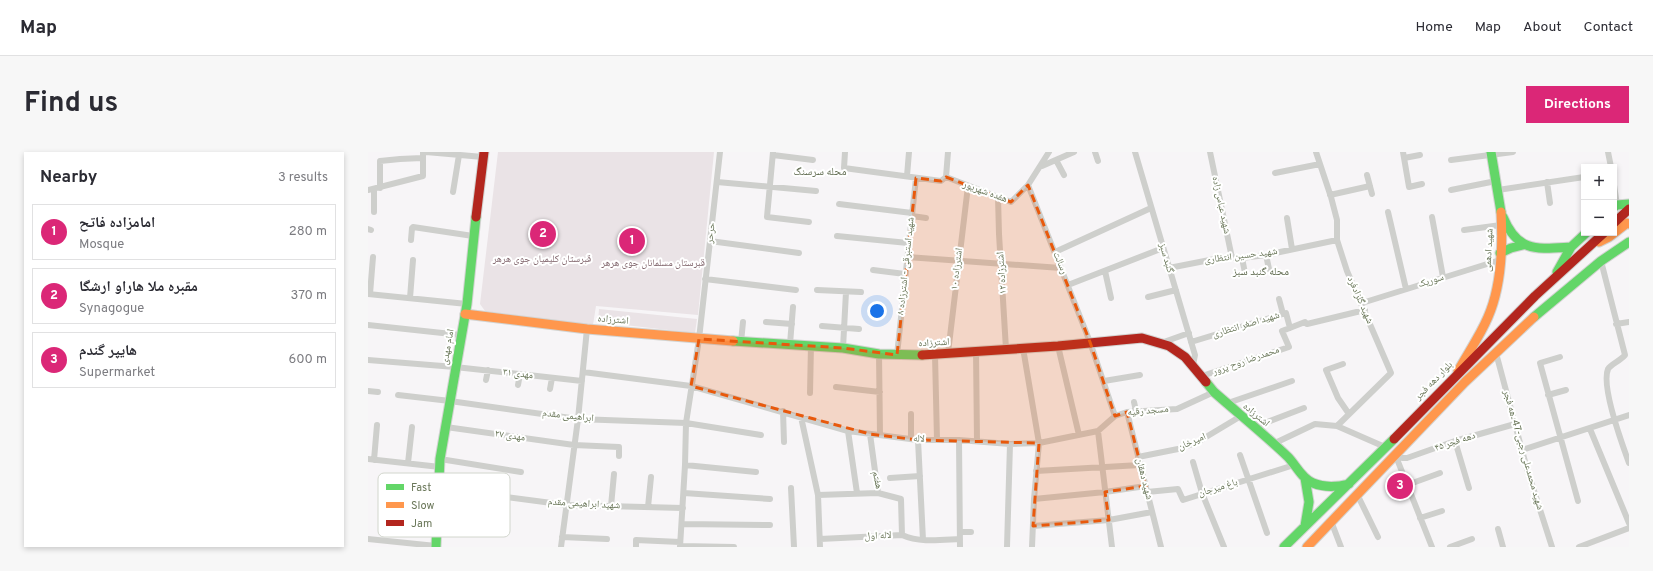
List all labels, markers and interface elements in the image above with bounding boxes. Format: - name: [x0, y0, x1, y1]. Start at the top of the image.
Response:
- text: Map: [20, 16, 57, 40]
- text: Home: [1416, 19, 1453, 36]
- text: Map: [1475, 19, 1501, 36]
- text: About: [1523, 19, 1562, 36]
- text: Contact: [1584, 19, 1633, 36]
- text: Find us: [24, 86, 118, 122]
- button: Directions: [1526, 86, 1629, 123]
- map controls: [1581, 164, 1617, 236]
- button: +: [1581, 164, 1617, 200]
- district label: محله سرسنگ: [793, 165, 847, 179]
- text: Nearby: [40, 167, 97, 189]
- text: 3 results: [278, 170, 328, 186]
- street label: شهید عباس زاده: [1209, 175, 1234, 235]
- street label: هفده شهریور: [960, 178, 1009, 206]
- button: −: [1581, 200, 1617, 236]
- text: امامزاده فاتح: [79, 214, 155, 233]
- street label: شهید استبرقی - اشترزاده ۸: [894, 216, 918, 316]
- pin: 2: [530, 219, 556, 249]
- street label: حرحر: [703, 221, 719, 245]
- text: 1: [51, 224, 57, 240]
- text: 280 m: [289, 224, 327, 240]
- pin: 1: [619, 226, 645, 256]
- street label: شهید ادهمی: [1481, 227, 1497, 272]
- text: Mosque: [79, 237, 124, 253]
- street label: گنبد سبز: [1155, 241, 1177, 275]
- street label: شهید حسین انتظاری: [1204, 245, 1279, 267]
- street label: اشترزاده ۱۰: [948, 247, 966, 291]
- street label: رسالت: [1050, 250, 1070, 276]
- street label: اشترزاده ۱۲: [994, 251, 1010, 295]
- park label: قبرستان کلیمیان جوی هرهر: [492, 253, 591, 266]
- park label: قبرستان مسلمانان جوی هرهر: [600, 257, 705, 270]
- district label: محله گنبد سبز: [1232, 265, 1289, 279]
- street label: سوریک: [1417, 271, 1446, 291]
- street label: شهید گلزادفرد: [1344, 274, 1376, 326]
- text: مقبره ملا هاراو ارشگا: [79, 278, 198, 297]
- text: 2: [50, 288, 58, 304]
- text: 370 m: [290, 288, 327, 304]
- text: Synagogue: [79, 301, 144, 317]
- your location: [867, 301, 887, 321]
- street label: شهید اصغر انتظاری: [1211, 309, 1281, 341]
- street label: اشترزاده: [597, 312, 629, 328]
- street label: امام مهدی: [438, 328, 458, 366]
- street label: اشترزاده: [918, 336, 950, 350]
- text: هایپر گندم: [79, 342, 137, 361]
- street label: محمدرضا روح پرور: [1210, 343, 1282, 379]
- text: 3: [50, 352, 58, 368]
- text: 600 m: [289, 352, 327, 368]
- street label: بلوار دهه فجر: [1411, 359, 1456, 404]
- text: Supermarket: [79, 365, 155, 381]
- street label: مهدی ۳۱: [502, 366, 534, 382]
- street label: شهید محمدعلی رجبی-47دهه فجر: [1499, 388, 1546, 512]
- street label: اشترزاده: [1240, 400, 1272, 430]
- street label: مسجد رقیه: [1127, 403, 1169, 419]
- street label: ابراهیمی مقدم: [542, 407, 594, 425]
- street label: مهدی ۲۷: [494, 427, 527, 445]
- street label: دهه فجر ۴۵: [1433, 429, 1477, 455]
- street label: امیرخان: [1176, 430, 1208, 454]
- street label: لاله: [913, 432, 925, 446]
- street label: شهید دهقان: [1133, 457, 1156, 502]
- street label: هفتم: [869, 470, 885, 490]
- pin: 3: [1387, 471, 1413, 501]
- legend: [378, 473, 510, 537]
- street label: باغ میرجان: [1197, 476, 1240, 500]
- text: Fast: [411, 481, 431, 495]
- street label: شهید ابراهیمی مقدم: [547, 496, 621, 512]
- text: Slow: [411, 499, 434, 513]
- text: Jam: [411, 517, 432, 531]
- street label: لاله اول: [864, 529, 892, 543]

